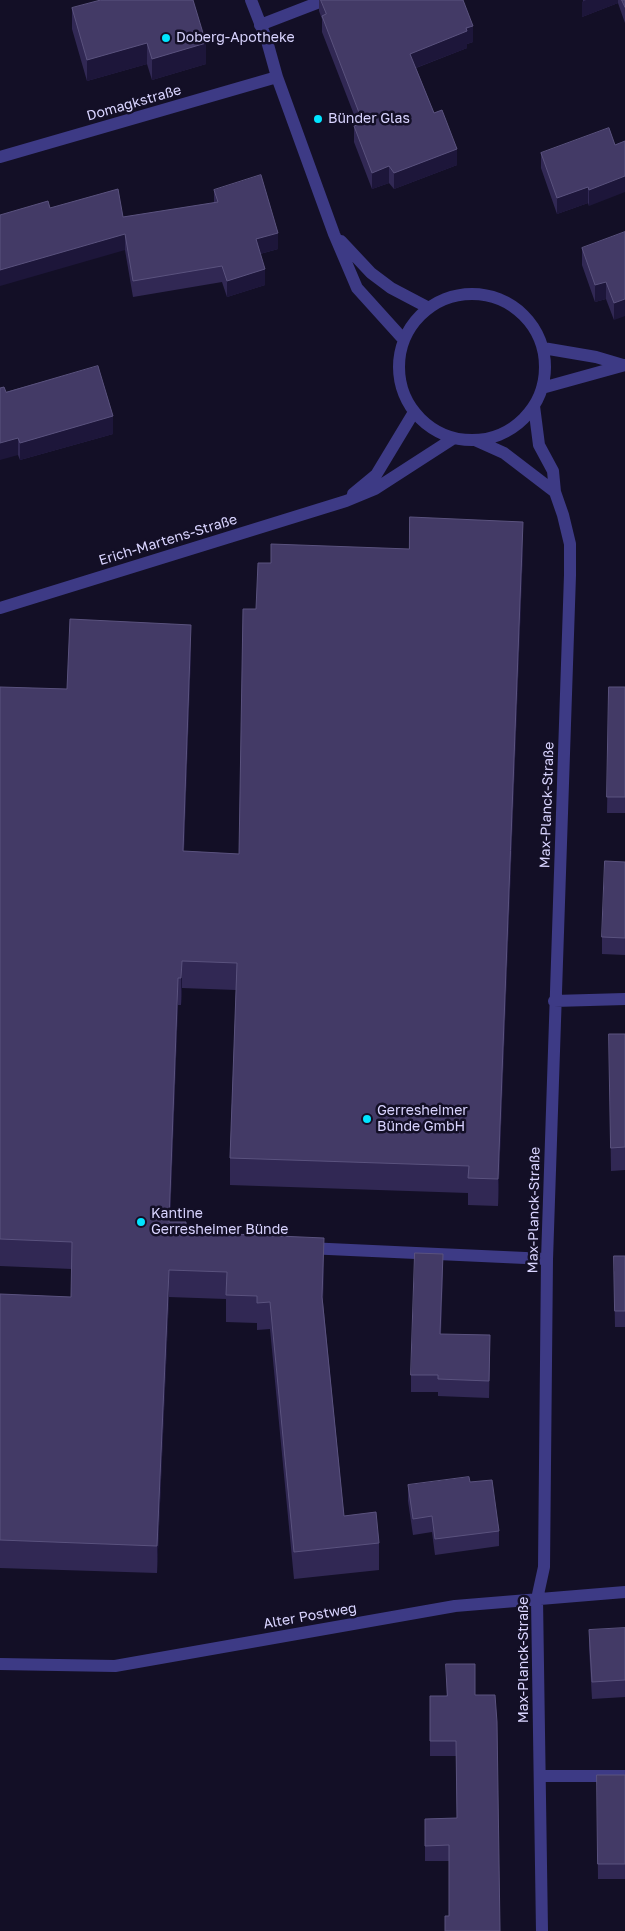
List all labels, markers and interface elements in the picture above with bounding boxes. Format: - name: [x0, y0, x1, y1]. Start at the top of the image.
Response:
- place label: Doberg-Apotheke: [176, 30, 295, 46]
- marker: Doberg-Apotheke: [160, 32, 172, 44]
- street label: Domagkstraße: [85, 81, 183, 125]
- place label: Bünder Glas: [328, 111, 410, 127]
- marker: Bünder Glas: [312, 113, 324, 125]
- street label: Erich-Martens-Straße: [97, 511, 239, 569]
- street label: Max-Planck-Straße: [536, 741, 558, 869]
- place label: Gerresheimer Bünde GmbH: [377, 1103, 468, 1136]
- marker: Gerresheimer Bünde GmbH: [361, 1113, 373, 1125]
- street label: Max-Planck-Straße: [524, 1147, 544, 1273]
- place label: Kantine Gerresheimer Bünde: [151, 1206, 288, 1238]
- marker: Kantine Gerresheimer Bünde: [135, 1216, 147, 1228]
- street label: Max-Planck-Straße: [516, 1597, 532, 1723]
- street label: Alter Postweg: [262, 1600, 358, 1632]

